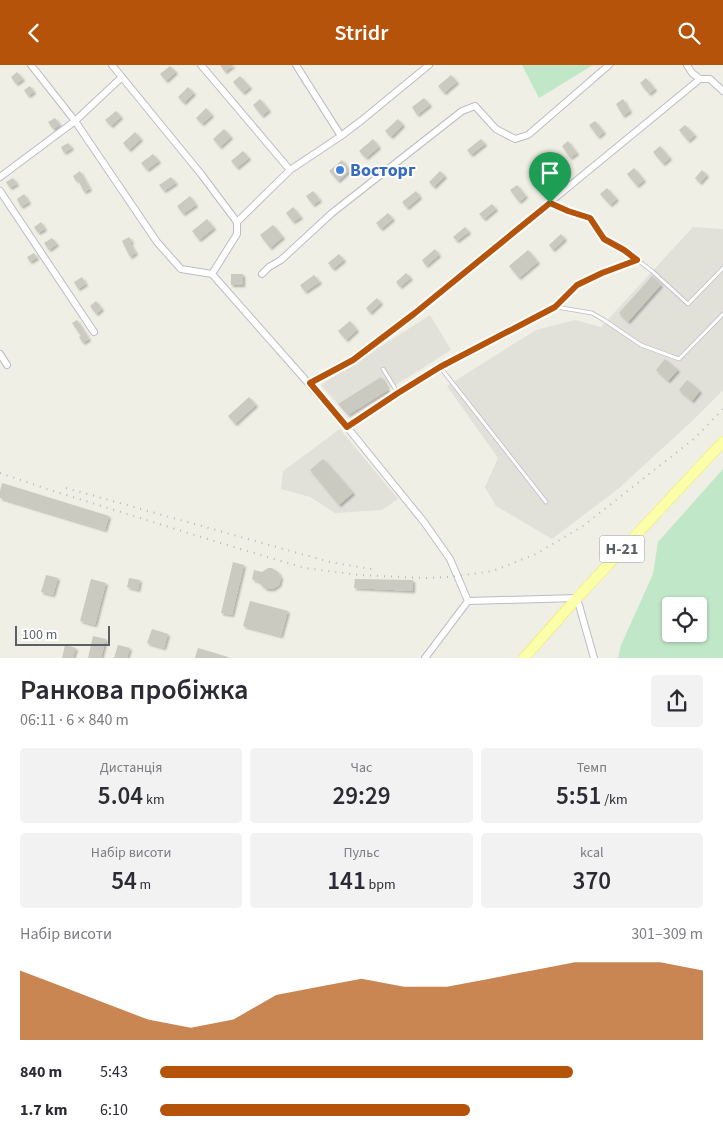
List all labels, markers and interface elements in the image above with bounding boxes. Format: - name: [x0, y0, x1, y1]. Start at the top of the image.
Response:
- text: Stridr: [335, 17, 388, 49]
- icon: back: [20, 19, 48, 47]
- icon: search: [675, 19, 703, 47]
- pin: [529, 152, 571, 203]
- place label: Восторг: [350, 158, 416, 183]
- icon: arrive: [536, 159, 564, 187]
- marker: Восторг: [334, 164, 346, 176]
- road number: Н-21: [600, 535, 644, 563]
- map controls: [662, 597, 707, 642]
- button: locate: [662, 597, 707, 642]
- scale bar: [15, 623, 110, 646]
- text: 100 m: [22, 625, 57, 645]
- text: Ранкова пробіжка: [20, 670, 249, 710]
- button: share: [651, 675, 703, 727]
- text: 06:11 · 6 × 840 m: [20, 709, 129, 731]
- text: Дистанція: [100, 758, 163, 778]
- text: Час: [351, 758, 372, 778]
- text: Темп: [577, 758, 607, 778]
- text: 5.04: [98, 778, 143, 814]
- text: 29:29: [332, 778, 391, 814]
- text: 5:51: [556, 778, 601, 814]
- text: km: [143, 790, 165, 810]
- text: /km: [601, 790, 628, 810]
- text: Набір висоти: [91, 843, 171, 863]
- text: Пульс: [343, 843, 380, 863]
- text: kcal: [580, 843, 604, 863]
- text: 54: [111, 863, 137, 899]
- text: 141: [327, 863, 366, 899]
- text: 370: [573, 863, 611, 899]
- text: m: [137, 875, 151, 895]
- text: bpm: [366, 875, 396, 895]
- text: Набір висоти: [20, 923, 112, 945]
- text: 301–309 m: [631, 923, 703, 945]
- text: 840 m: [20, 1061, 62, 1083]
- text: 5:43: [100, 1061, 128, 1083]
- text: 1.7 km: [20, 1099, 67, 1121]
- text: 6:10: [100, 1099, 128, 1121]

